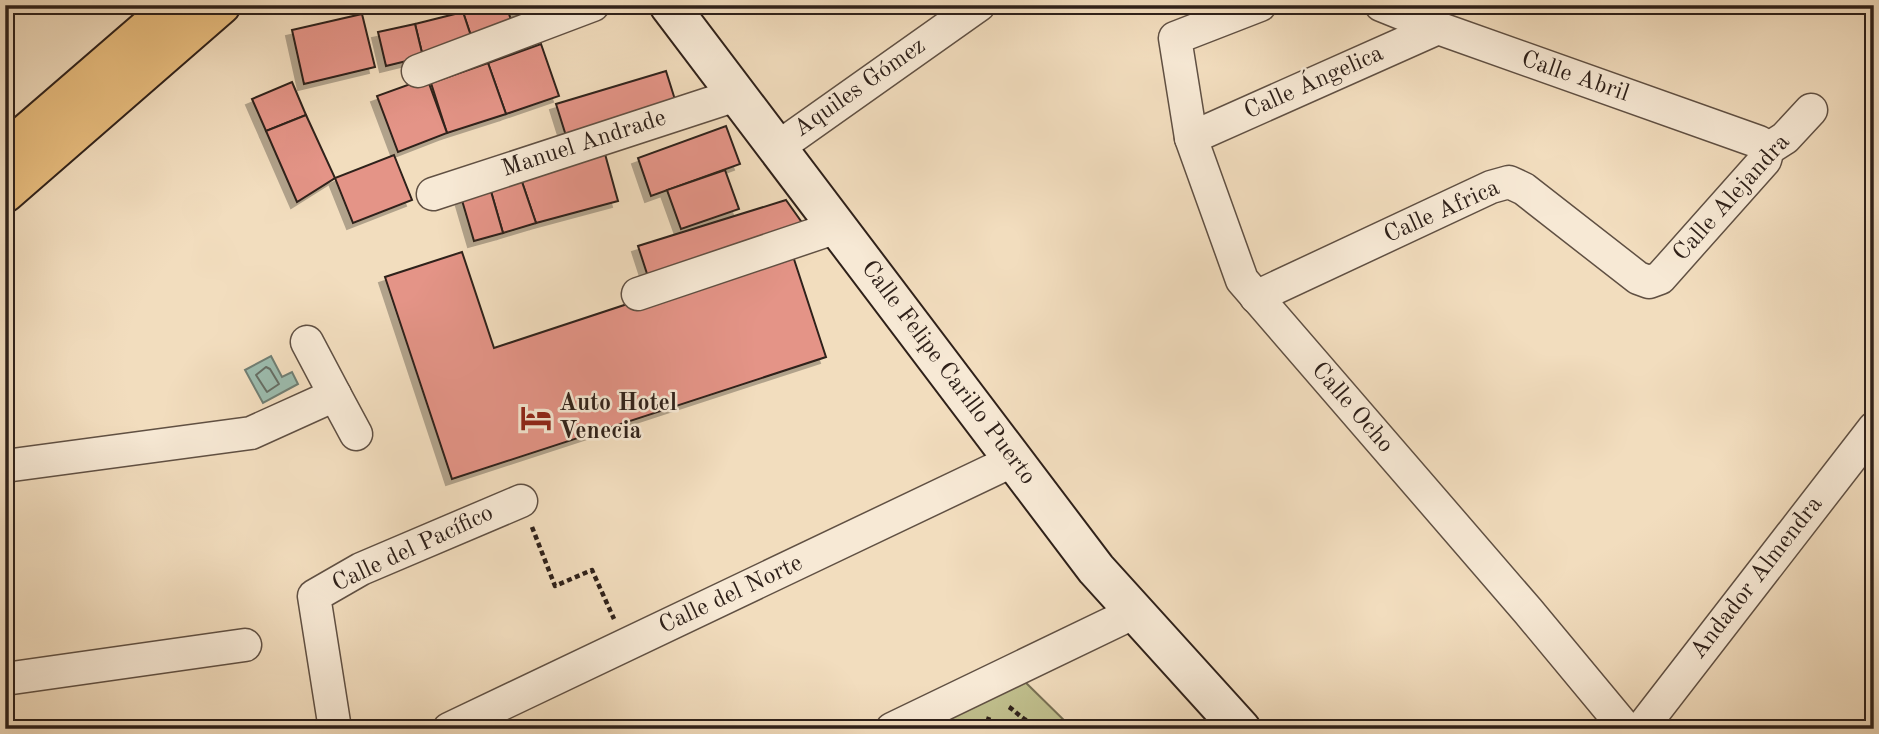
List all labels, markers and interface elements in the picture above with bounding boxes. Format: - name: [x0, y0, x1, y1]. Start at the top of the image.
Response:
- street label: Aquiles Gómez: [790, 34, 930, 142]
- street label: Calle Ángelica: [1239, 38, 1387, 124]
- street label: Calle Abril: [1518, 47, 1632, 107]
- street label: Manuel Andrade: [499, 106, 669, 182]
- street label: Calle Alejandra: [1669, 130, 1795, 266]
- street label: Calle Africa: [1381, 176, 1503, 248]
- street label: Calle Felipe Carillo Puerto: [856, 257, 1040, 489]
- street label: Calle Ocho: [1307, 358, 1397, 458]
- place label: Auto Hotel Venecia: [559, 392, 677, 444]
- hotel icon: Auto Hotel Venecia: [519, 401, 553, 435]
- street label: Andador Almendra: [1686, 492, 1828, 664]
- street label: Calle del Pacífico: [329, 501, 497, 597]
- street label: Calle del Norte: [656, 551, 806, 639]

